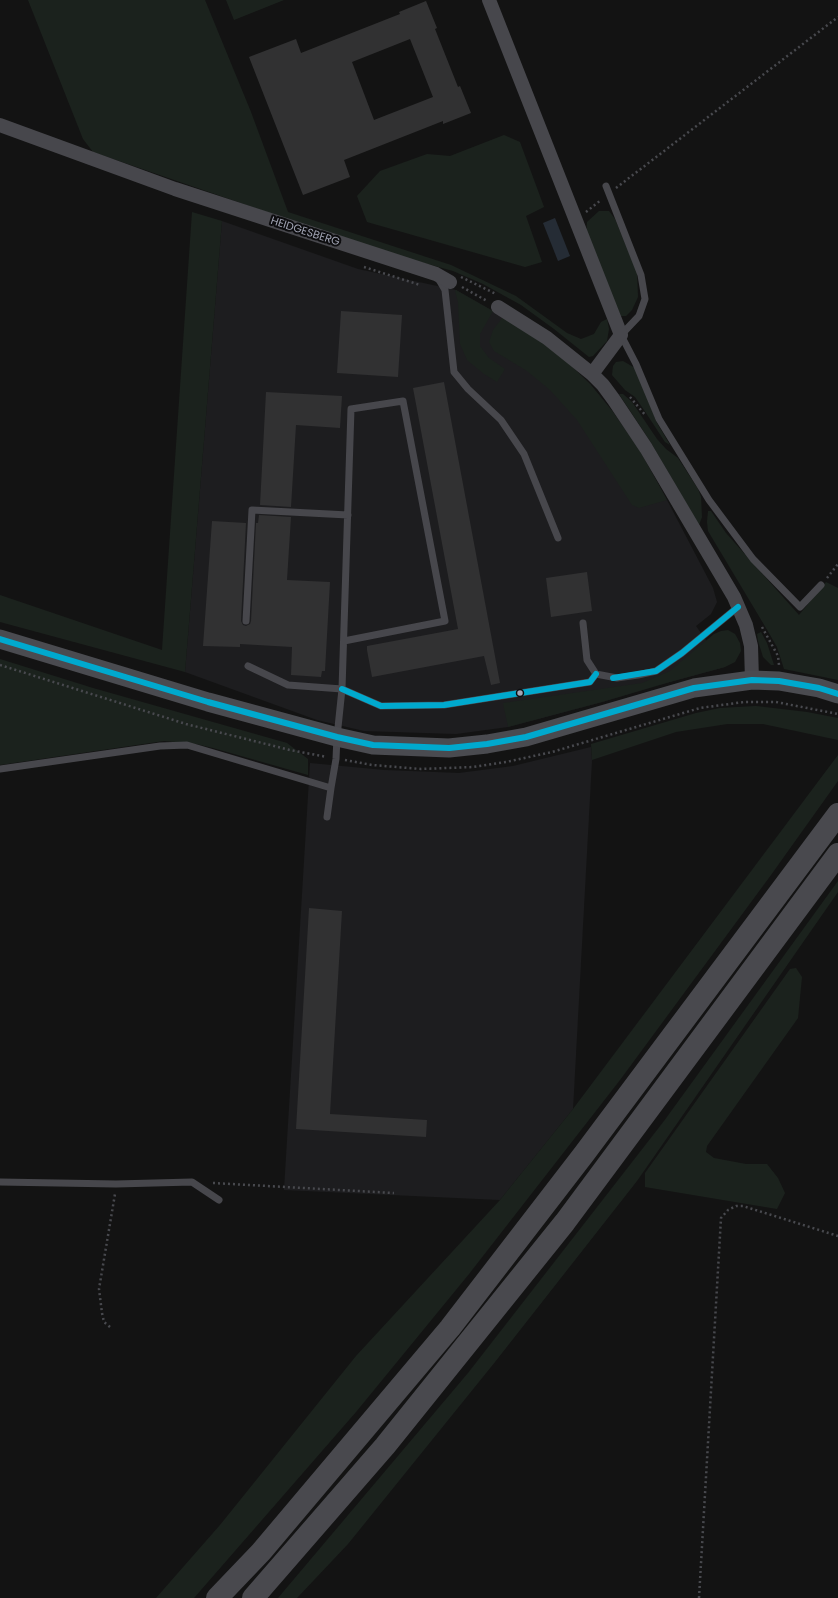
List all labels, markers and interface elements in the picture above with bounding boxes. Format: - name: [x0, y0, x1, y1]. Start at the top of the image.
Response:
- street label: HEIDGESBERG: [269, 215, 341, 249]
- unlabelled marker: [515, 688, 525, 698]

